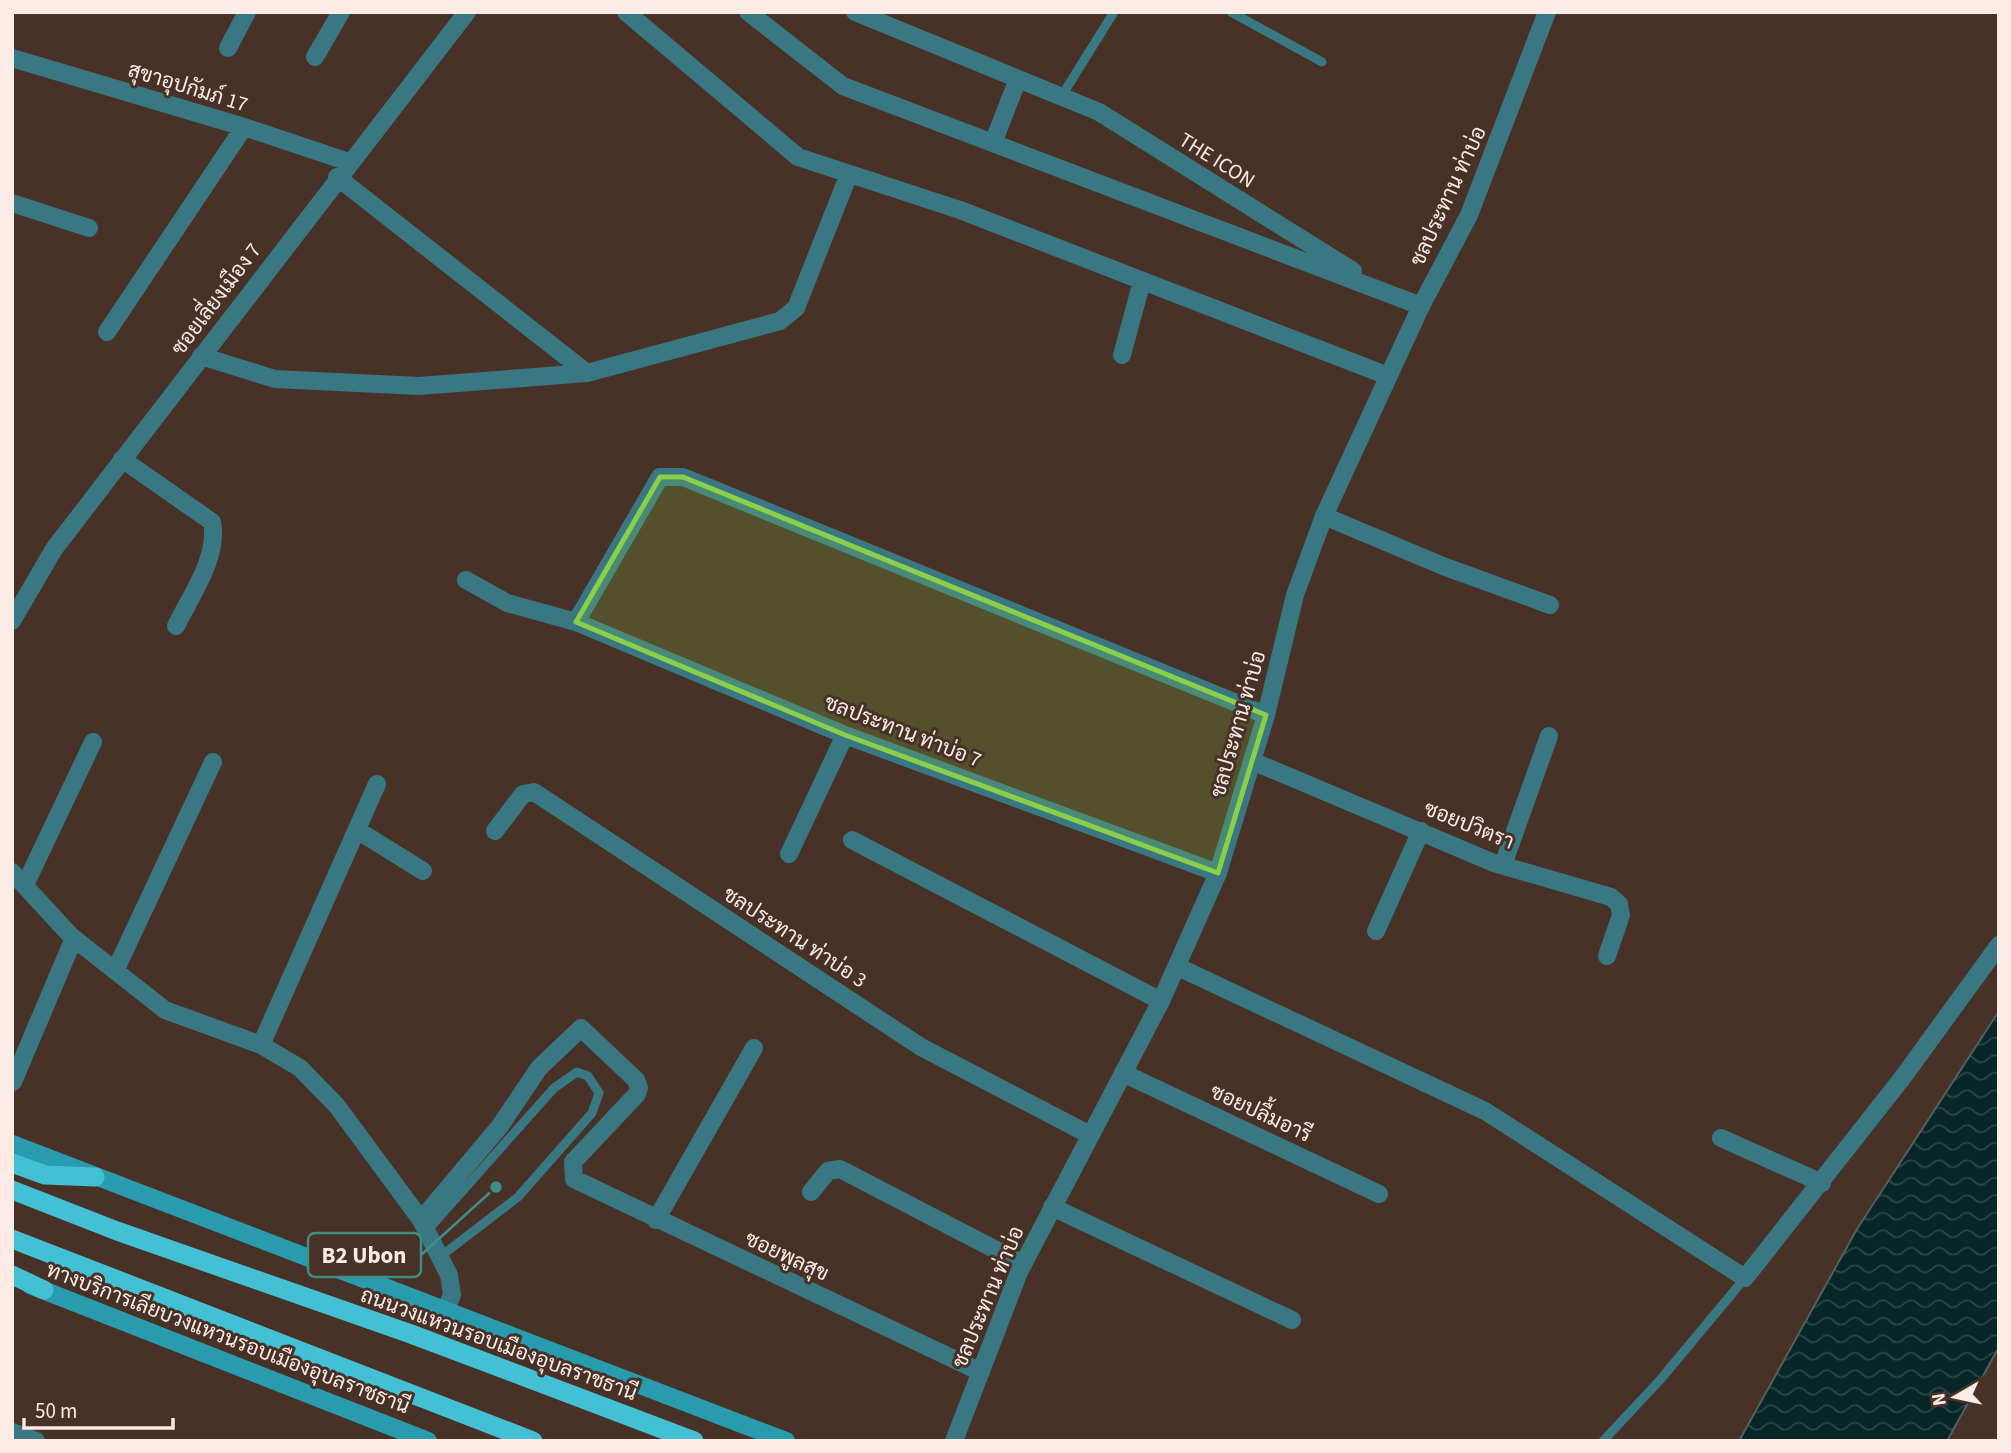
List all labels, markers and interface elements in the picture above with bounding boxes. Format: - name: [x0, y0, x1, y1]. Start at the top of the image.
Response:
- street label: สุขาอุปกัมภ์ 17: [124, 55, 252, 119]
- street label: ชลประทาน ท่าบ่อ: [1402, 121, 1494, 271]
- street label: THE ICON: [1173, 125, 1261, 195]
- street label: ซอยเลี่ยงเมือง 7: [160, 234, 268, 361]
- street label: ชลประทาน ท่าบ่อ: [1203, 647, 1273, 801]
- street label: ชลประทาน ท่าบ่อ 7: [820, 687, 986, 775]
- street label: ซอยปวิตรา: [1419, 793, 1519, 857]
- street label: ชลประทาน ท่าบ่อ 3: [717, 879, 873, 995]
- street label: ซอยปลื้มอารี: [1205, 1072, 1319, 1150]
- street label: ชลประทาน ท่าบ่อ: [945, 1221, 1031, 1373]
- street label: ซอยพูลสุข: [740, 1224, 834, 1288]
- callout: B2 Ubon: [308, 1233, 421, 1277]
- text: B2 Ubon: [321, 1239, 407, 1272]
- street label: ทางบริการเลียบวงแหวนรอบเมืองอุบลราชธานี: [42, 1255, 414, 1421]
- street label: ถนนวงแหวนรอบเมืองอุบลราชธานี: [357, 1280, 641, 1408]
- north arrow: [1920, 1362, 1990, 1432]
- scale bar: [24, 1386, 173, 1430]
- text: N: [1925, 1391, 1954, 1408]
- text: 50 m: [35, 1396, 77, 1426]

